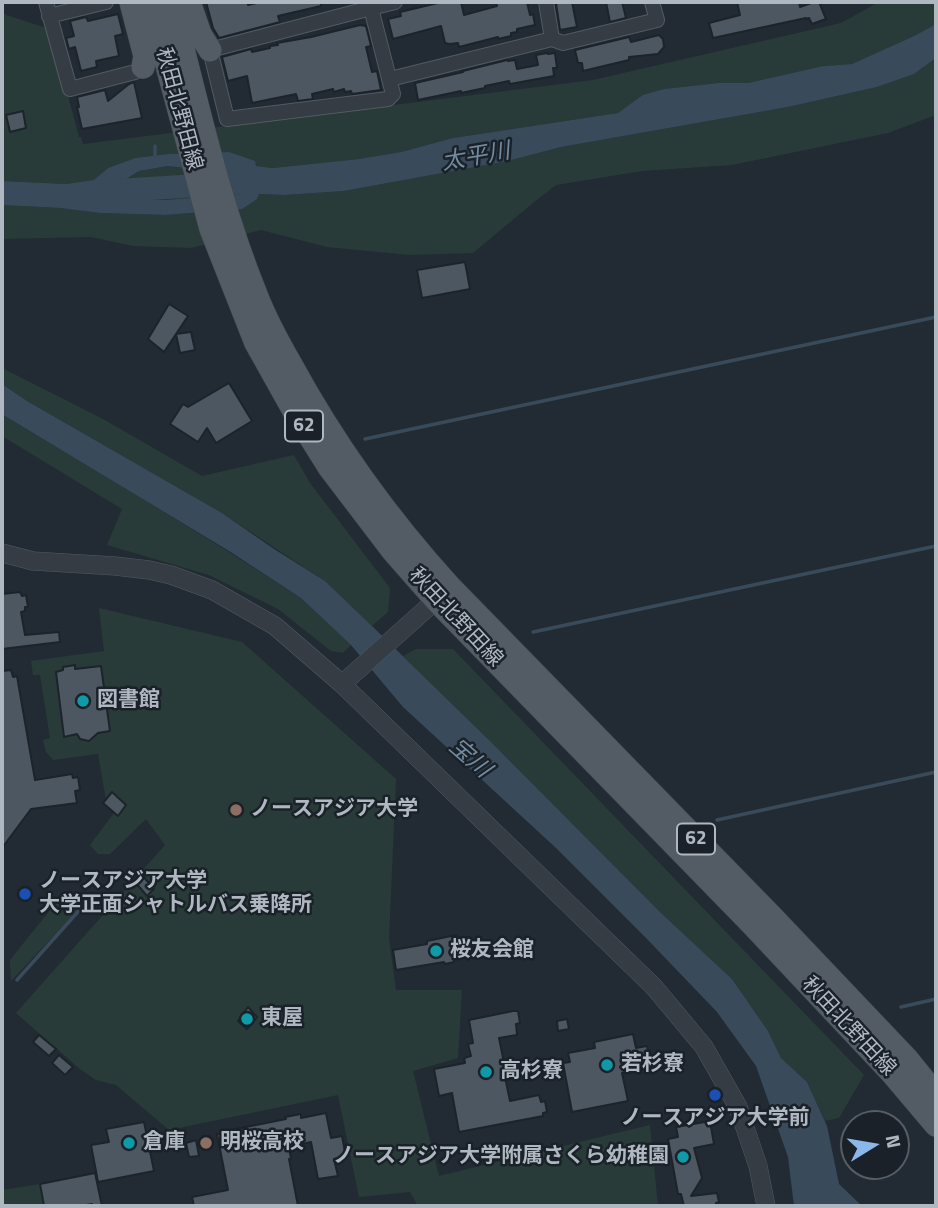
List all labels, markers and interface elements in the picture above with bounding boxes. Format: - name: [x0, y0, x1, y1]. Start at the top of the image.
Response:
- street label: 秋田北野田線: [150, 45, 206, 173]
- water label: 太平川: [440, 138, 512, 178]
- road number: 62: [285, 410, 323, 442]
- street label: 秋田北野田線: [403, 563, 507, 673]
- place label: 図書館: [97, 688, 160, 714]
- marker: 図書館: [75, 693, 91, 709]
- water label: 宝川: [443, 733, 495, 785]
- place label: ノースアジア大学: [250, 797, 418, 823]
- marker: ノースアジア大学: [228, 802, 244, 818]
- road number: 62: [677, 824, 715, 854]
- place label: ノースアジア大学 大学正面シャトルバス乗降所: [39, 869, 312, 919]
- marker: ノースアジア大学 大学正面シャトルバス乗降所: [17, 886, 33, 902]
- place label: 桜友会館: [450, 938, 534, 964]
- marker: 桜友会館: [428, 943, 444, 959]
- street label: 秋田北野田線: [796, 972, 900, 1082]
- place label: 東屋: [261, 1006, 303, 1032]
- marker: 東屋: [239, 1011, 255, 1027]
- place label: 若杉寮: [621, 1052, 684, 1078]
- marker: 若杉寮: [599, 1057, 615, 1073]
- place label: 高杉寮: [500, 1059, 563, 1085]
- marker: 高杉寮: [478, 1064, 494, 1080]
- marker: ノースアジア大学前: [707, 1087, 723, 1103]
- place label: ノースアジア大学前: [621, 1106, 809, 1132]
- north arrow: [840, 1110, 910, 1180]
- place label: 倉庫: [143, 1130, 185, 1156]
- place label: 明桜高校: [220, 1130, 304, 1156]
- text: N: [879, 1132, 910, 1151]
- marker: 倉庫: [121, 1135, 137, 1151]
- marker: 明桜高校: [198, 1135, 214, 1151]
- place label: ノースアジア大学附属さくら幼稚園: [333, 1144, 669, 1170]
- marker: ノースアジア大学附属さくら幼稚園: [675, 1149, 691, 1165]

